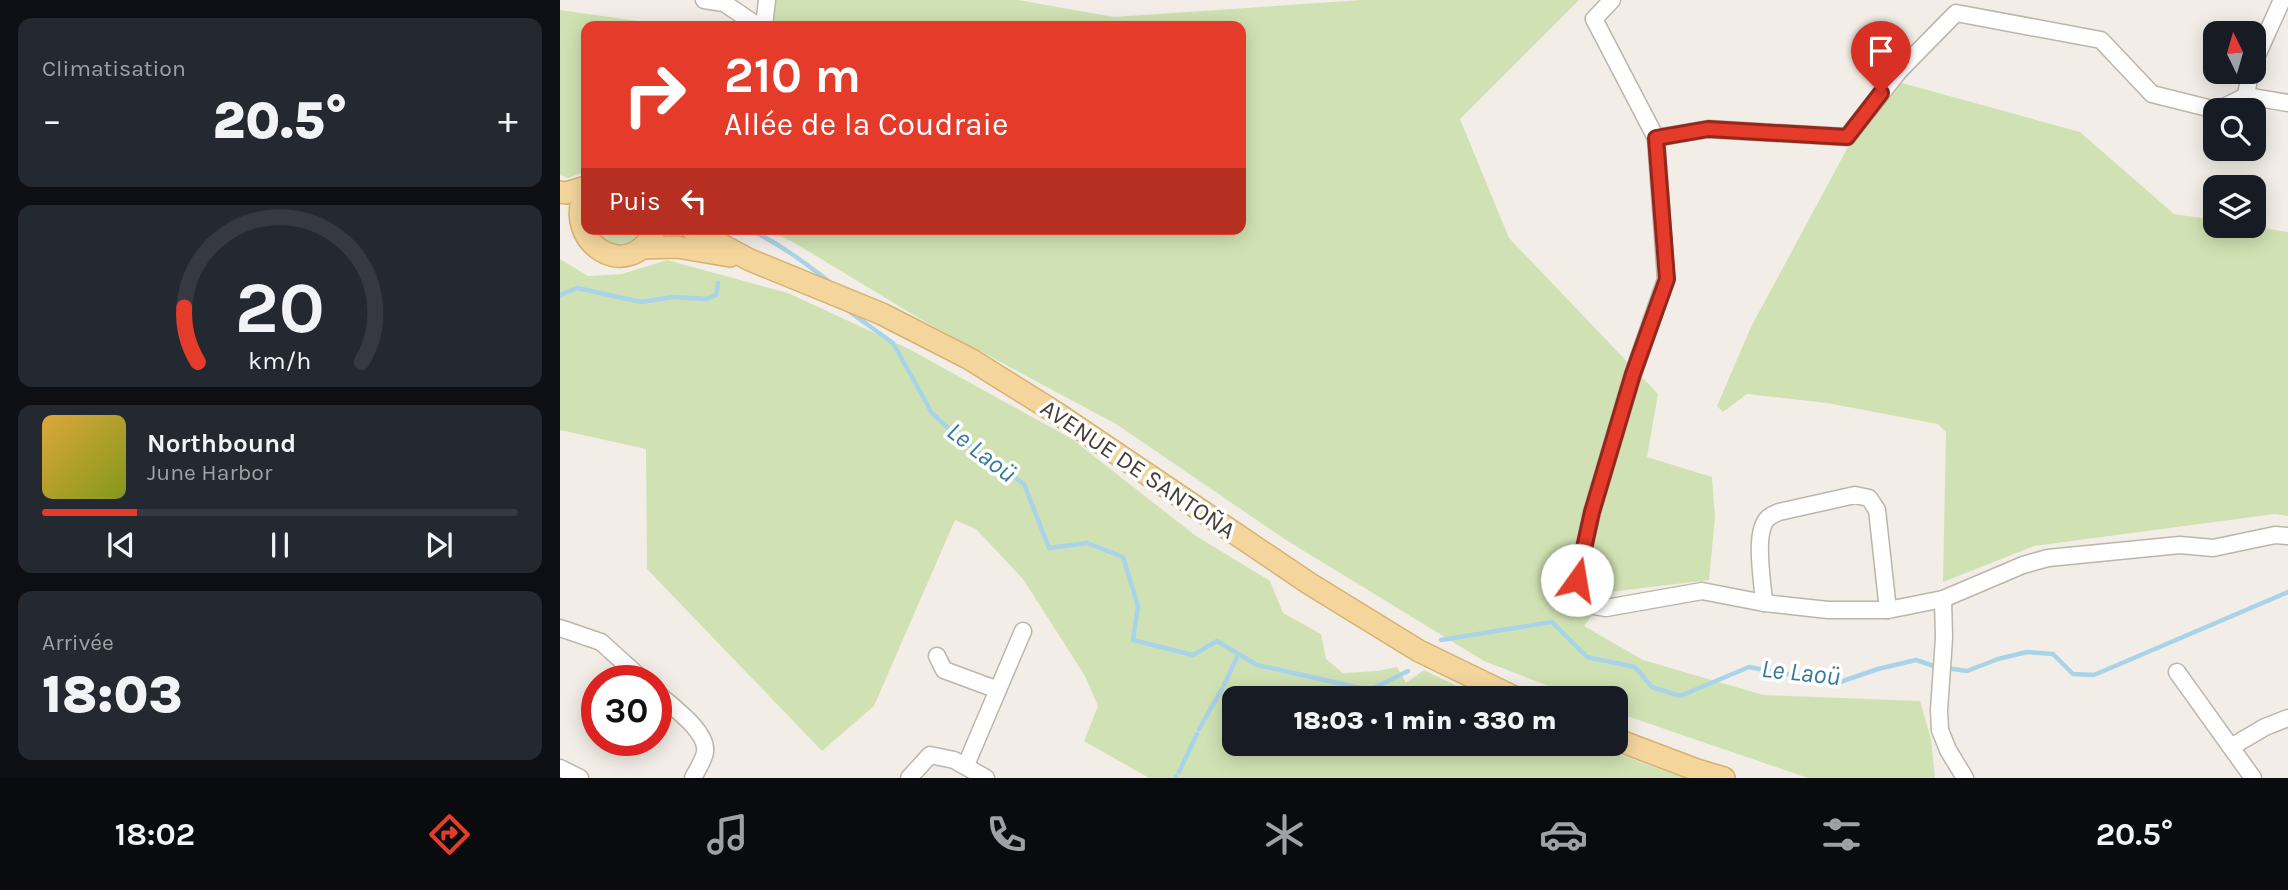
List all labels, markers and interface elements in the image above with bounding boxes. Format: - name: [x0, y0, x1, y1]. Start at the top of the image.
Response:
- pin: [1851, 21, 1911, 93]
- north arrow: [2203, 21, 2266, 84]
- map controls: [2203, 21, 2266, 238]
- icon: arrive: [1862, 32, 1900, 70]
- text: 210 m: [724, 47, 861, 104]
- icon: right: [609, 49, 700, 140]
- text: Climatisation: [42, 55, 186, 82]
- text: 20.5°: [212, 90, 348, 151]
- text: −: [42, 98, 62, 143]
- text: +: [498, 98, 518, 143]
- button: search: [2203, 98, 2266, 161]
- text: Allée de la Coudraie: [724, 106, 1009, 143]
- button: layers: [2203, 175, 2266, 238]
- icon: left: [675, 182, 713, 220]
- text: Puis: [609, 186, 661, 217]
- text: 20: [235, 265, 325, 350]
- text: km/h: [248, 345, 312, 374]
- street label: AVENUE DE SANTOÑA: [1035, 393, 1241, 545]
- water label: Le Laoü: [941, 416, 1023, 489]
- text: Northbound: [147, 428, 296, 459]
- text: June Harbor: [147, 459, 272, 486]
- icon: previous: [102, 526, 140, 564]
- icon: pause: [261, 526, 299, 564]
- icon: next: [420, 526, 458, 564]
- position arrow: [1540, 543, 1614, 617]
- text: Arrivée: [42, 629, 114, 656]
- water label: Le Laoü: [1760, 653, 1842, 692]
- text: 18:03: [42, 664, 183, 725]
- speed limit sign: 30: [581, 665, 672, 756]
- text: 18:03 · 1 min · 330 m: [1293, 705, 1557, 736]
- icon: directions: [425, 810, 474, 859]
- icon: music: [703, 810, 752, 859]
- icon: phone: [982, 810, 1031, 859]
- icon: climate: [1260, 810, 1309, 859]
- icon: car: [1539, 810, 1588, 859]
- icon: filters: [1817, 810, 1866, 859]
- text: 18:02: [115, 816, 195, 853]
- text: 20.5°: [2096, 816, 2173, 853]

